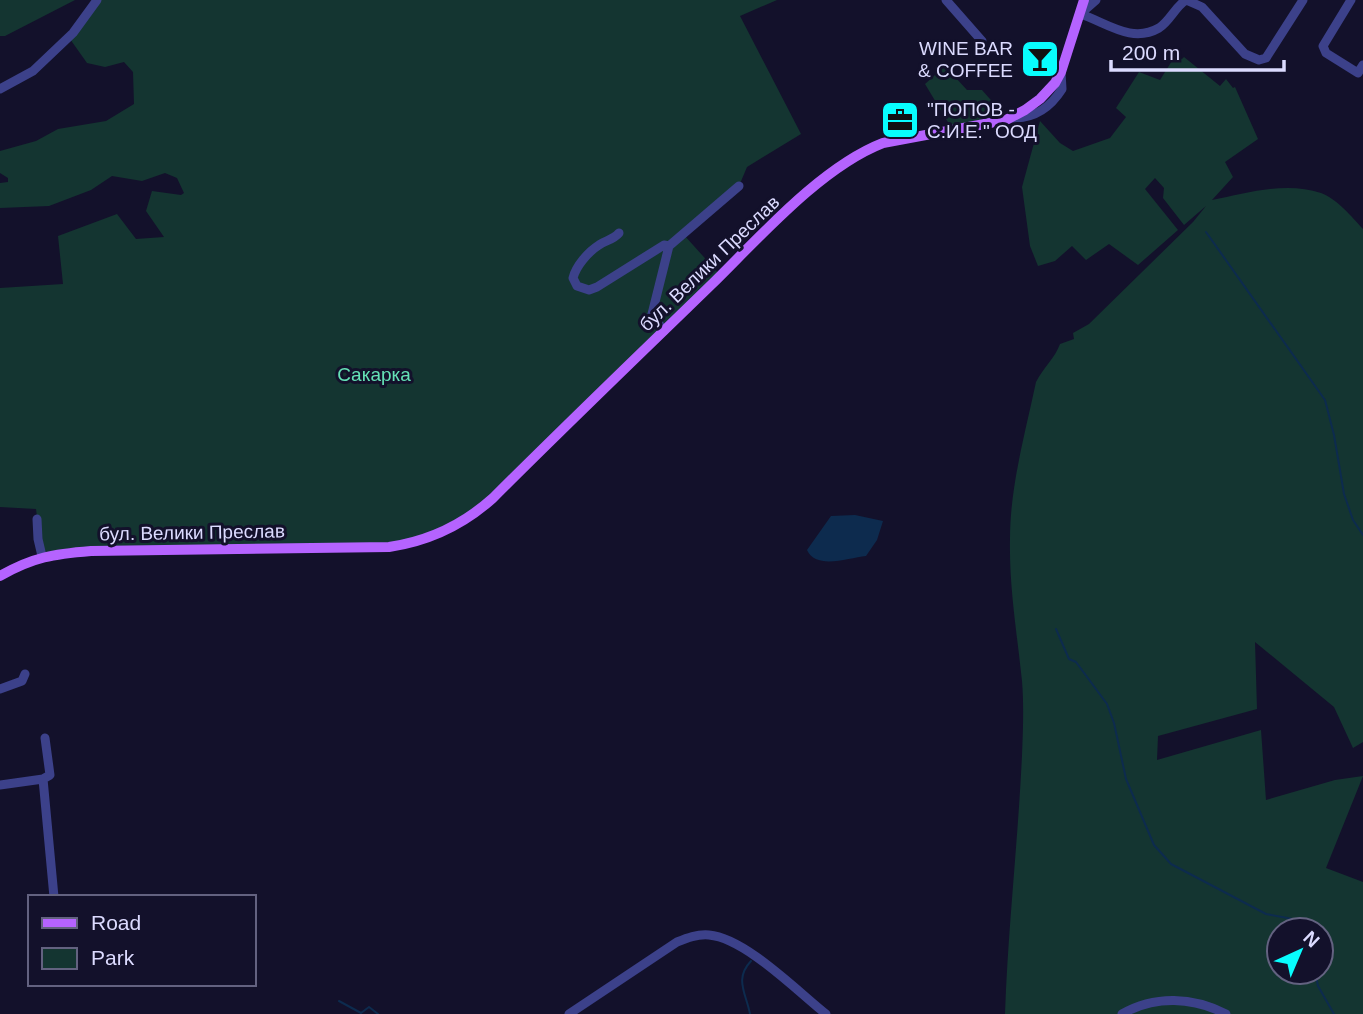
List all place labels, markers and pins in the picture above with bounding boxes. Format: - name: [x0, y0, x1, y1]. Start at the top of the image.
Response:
- place label: WINE BAR & COFFEE: [918, 38, 1013, 81]
- bar icon: WINE BAR & COFFEE: [1019, 38, 1061, 80]
- office icon: "ПОПОВ - С.И.Е." ООД: [879, 99, 921, 141]
- place label: "ПОПОВ - С.И.Е." ООД: [927, 99, 1037, 142]

